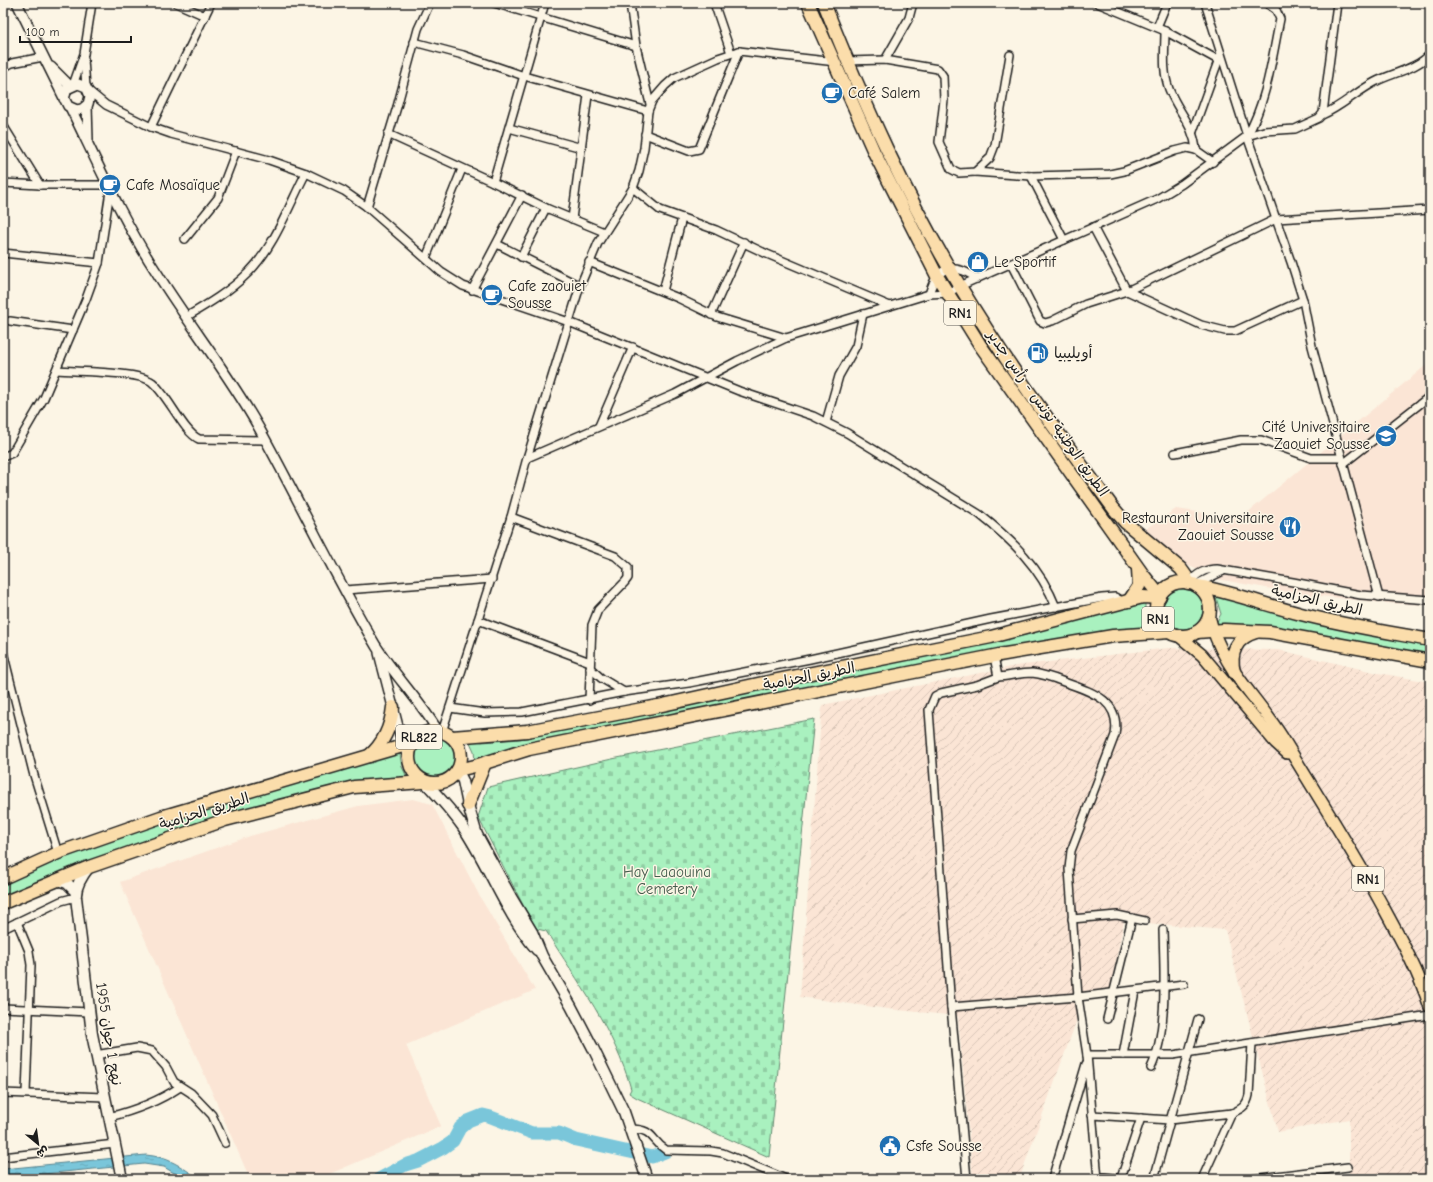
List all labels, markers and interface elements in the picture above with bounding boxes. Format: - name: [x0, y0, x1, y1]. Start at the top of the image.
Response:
- scale bar: [20, 18, 131, 44]
- text: 100 m: [26, 25, 59, 39]
- cafe icon: Café Salem: [819, 80, 845, 106]
- place label: Café Salem: [848, 84, 920, 102]
- cafe icon: Cafe Mosaïque: [97, 172, 123, 198]
- place label: Cafe Mosaïque: [126, 176, 221, 194]
- shop icon: Le Sportif: [965, 249, 991, 275]
- place label: Le Sportif: [994, 253, 1057, 271]
- place label: Cafe zaouiet Sousse: [508, 277, 587, 312]
- cafe icon: Cafe zaouiet Sousse: [479, 282, 505, 308]
- road number: RN1: [944, 301, 976, 325]
- street label: الطريق الوطنية تونس - رأس جدير: [982, 325, 1113, 500]
- fuel station icon: أويليبيا: [1025, 340, 1051, 366]
- place label: أويليبيا: [1054, 344, 1093, 362]
- place label: Cité Universitaire Zaouiet Sousse: [1262, 418, 1370, 453]
- school or university icon: Cité Universitaire Zaouiet Sousse: [1373, 423, 1399, 449]
- place label: Restaurant Universitaire Zaouiet Sousse: [1122, 509, 1274, 544]
- restaurant icon: Restaurant Universitaire Zaouiet Sousse: [1277, 514, 1303, 540]
- street label: الطريق الحزامية: [1270, 581, 1364, 619]
- road number: RN1: [1142, 607, 1174, 631]
- street label: الطريق الحزامية: [762, 658, 856, 694]
- road number: RL822: [396, 725, 442, 749]
- street label: الطريق الحزامية: [157, 789, 251, 833]
- park label: Hay Laaouina Cemetery: [623, 863, 711, 898]
- road number: RN1: [1352, 867, 1384, 891]
- street label: نهج 1 جوان 1955: [91, 981, 126, 1087]
- north arrow: [18, 1124, 58, 1164]
- public building icon: Csfe Sousse: [877, 1133, 903, 1159]
- place label: Csfe Sousse: [906, 1137, 982, 1155]
- text: ش: [34, 1144, 51, 1161]

